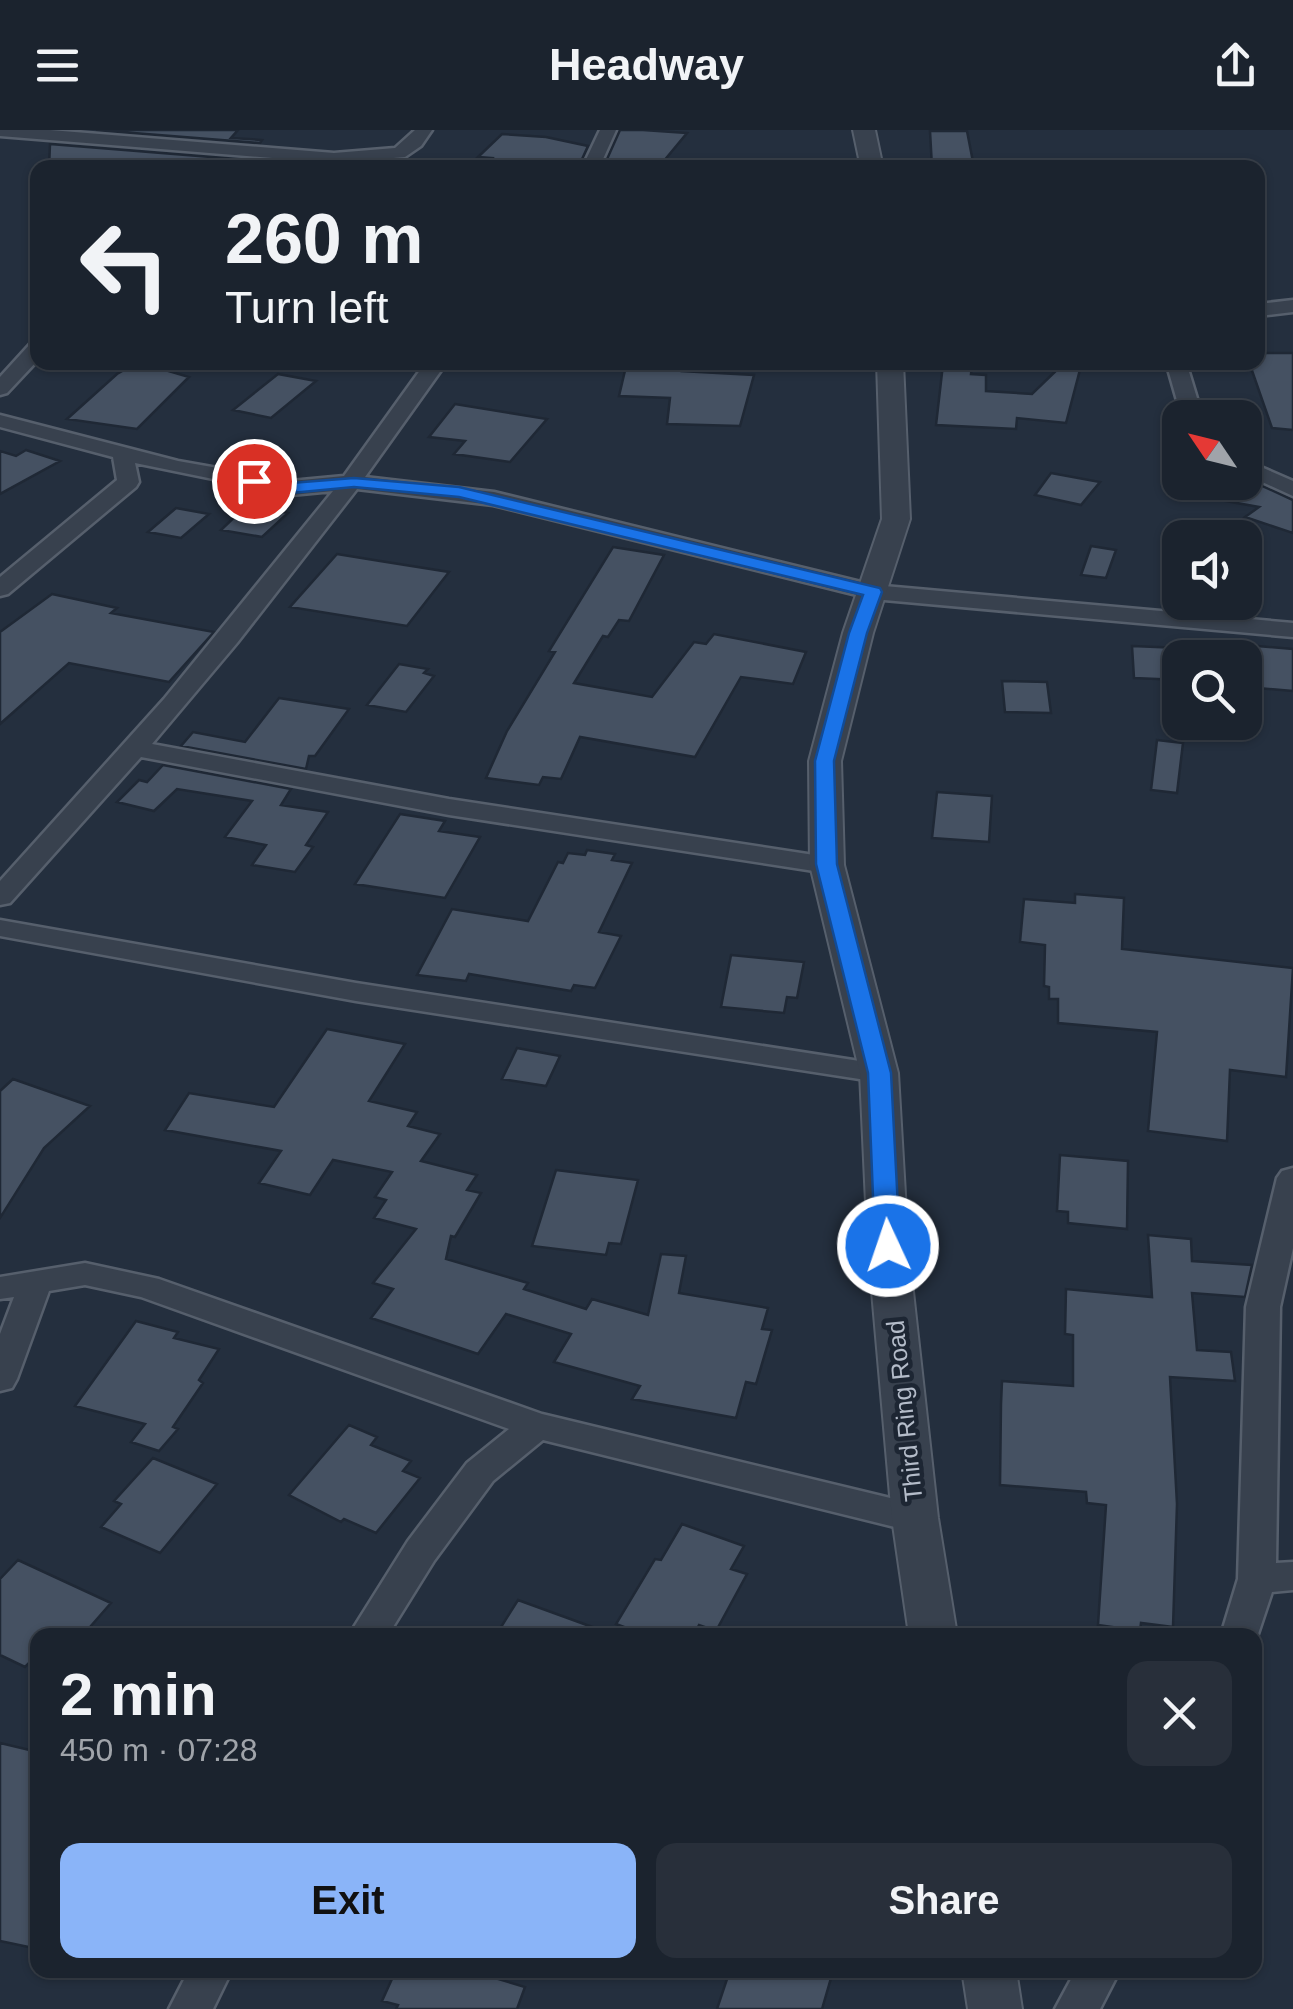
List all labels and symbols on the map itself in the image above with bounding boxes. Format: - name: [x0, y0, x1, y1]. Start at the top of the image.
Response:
- north arrow: [1162, 400, 1262, 500]
- pin: [212, 439, 297, 524]
- position arrow: [836, 1194, 940, 1298]
- street label: Third Ring Road: [881, 1319, 927, 1503]

